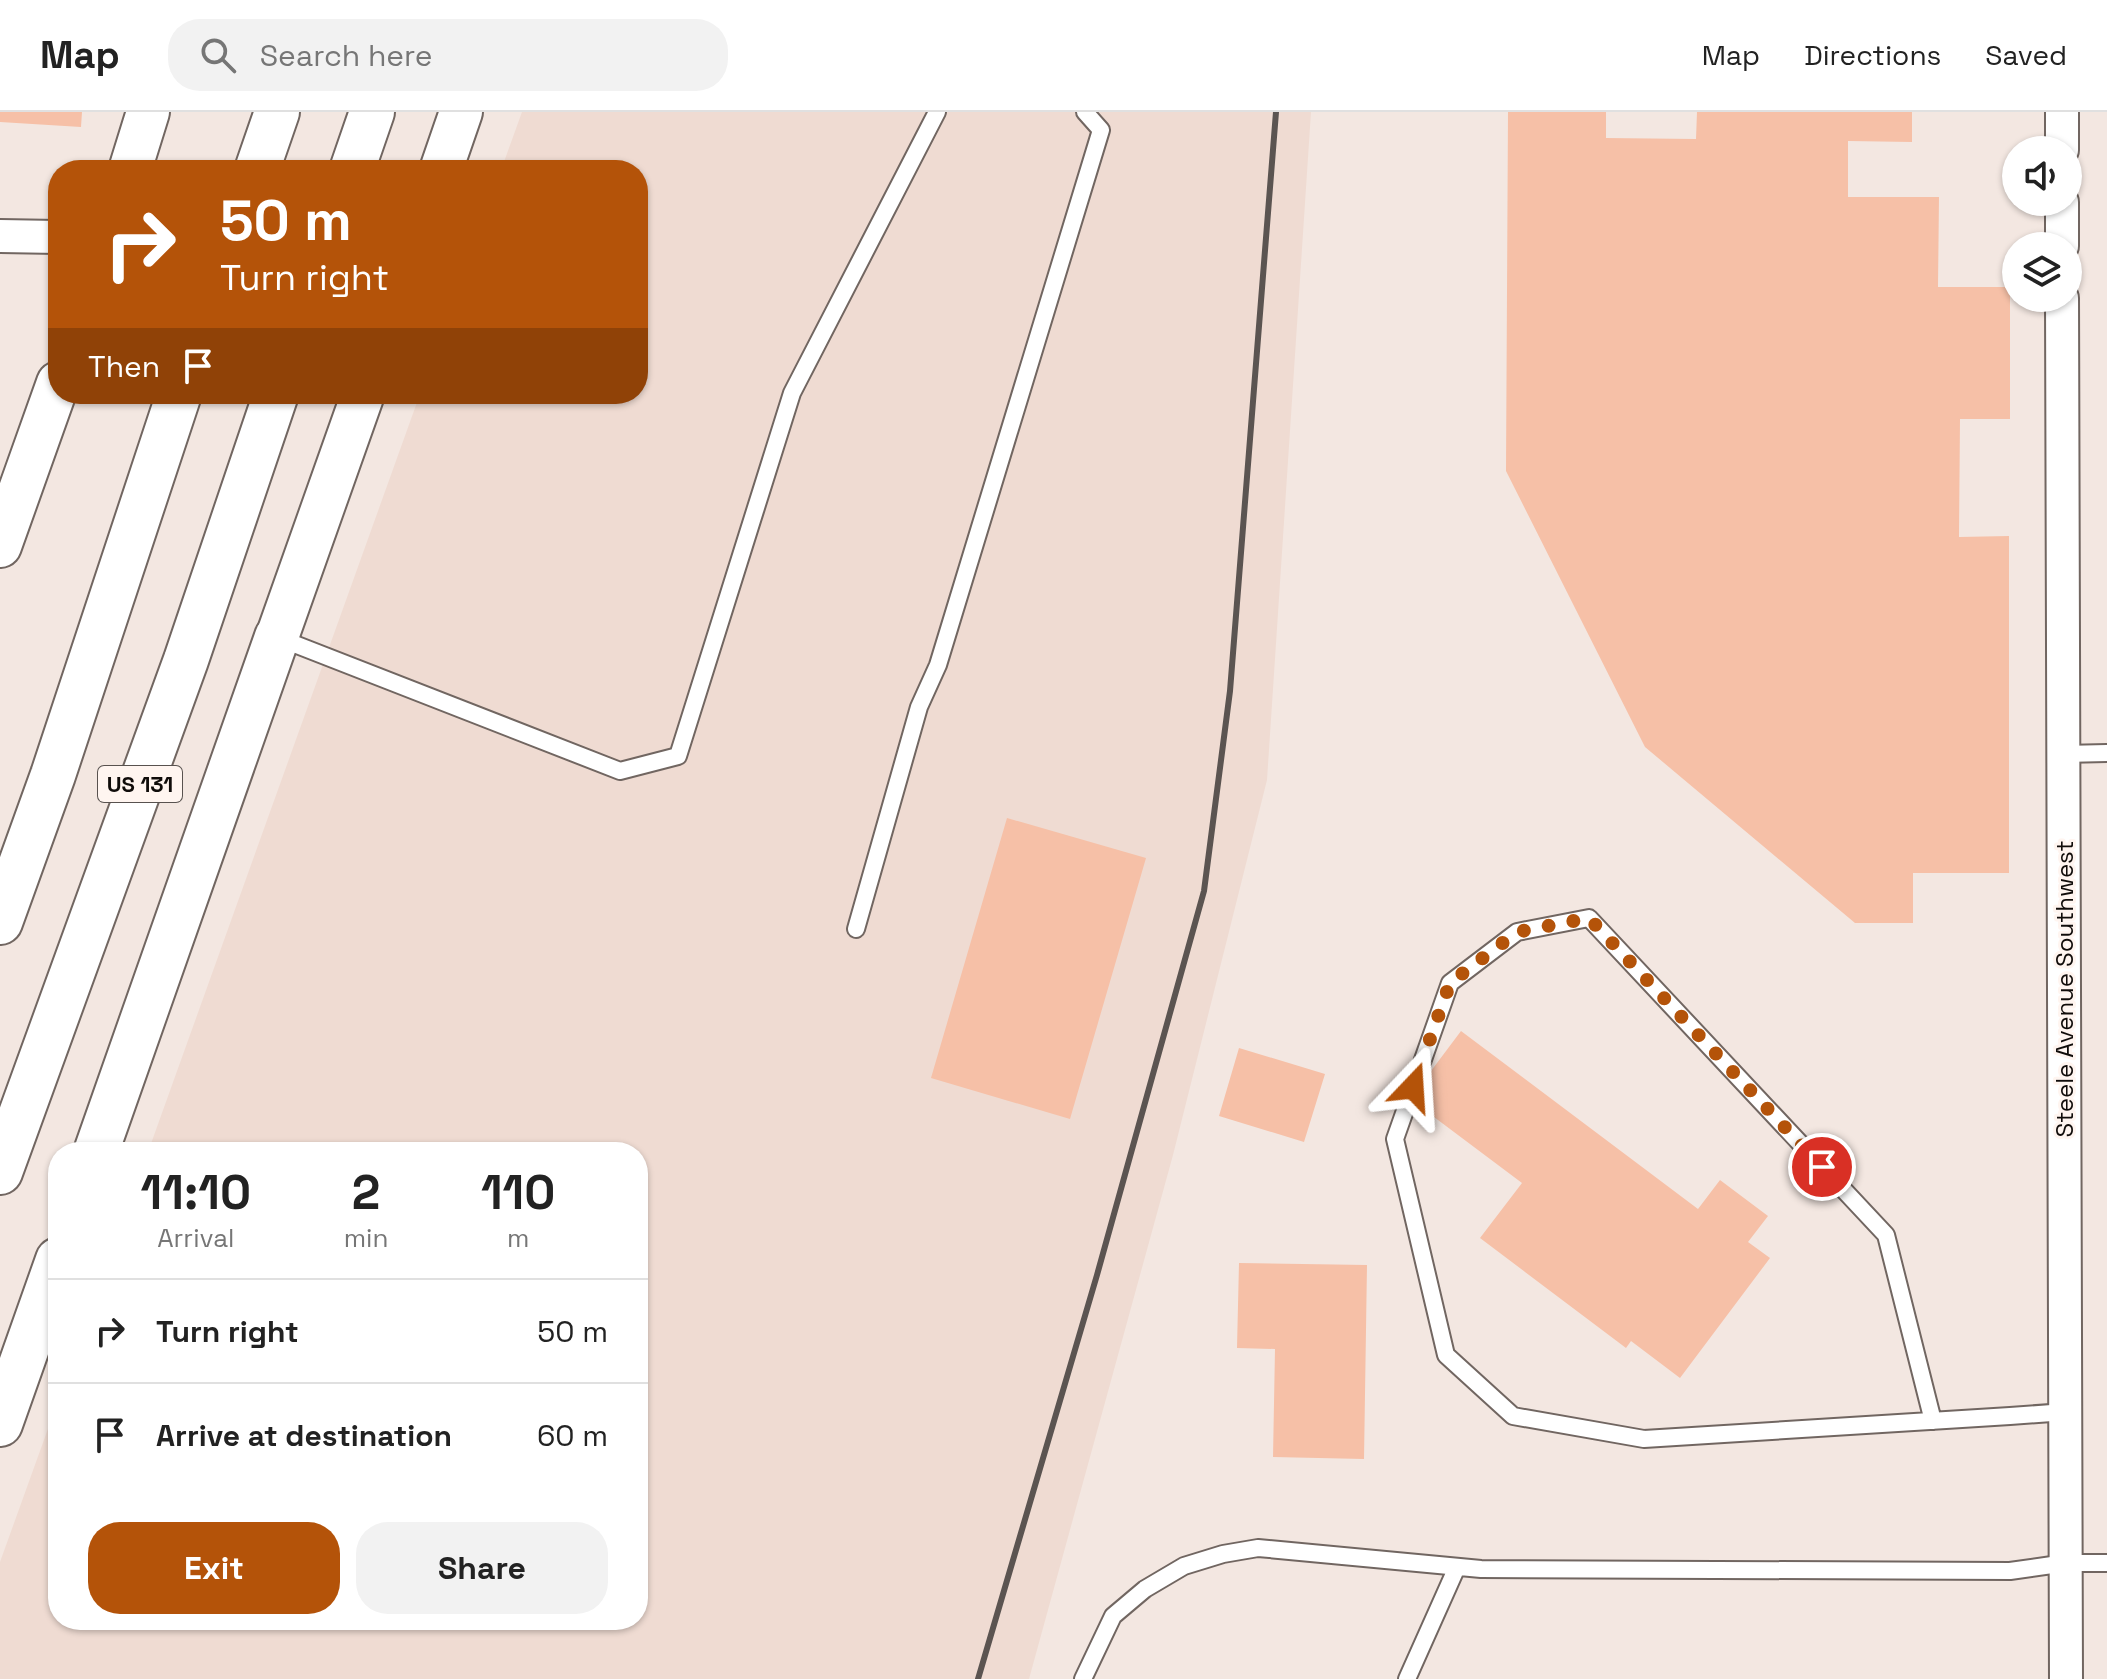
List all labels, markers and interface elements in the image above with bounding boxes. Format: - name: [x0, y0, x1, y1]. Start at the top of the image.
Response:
- search box: [168, 19, 728, 91]
- text: Map: [40, 31, 120, 79]
- icon: search: [196, 33, 240, 77]
- text: Search here: [260, 36, 433, 75]
- text: Map: [1702, 37, 1760, 73]
- text: Directions: [1804, 37, 1941, 73]
- text: Saved: [1985, 37, 2067, 73]
- map controls: [2002, 136, 2082, 312]
- button: sound: [2002, 136, 2082, 216]
- text: 50 m: [220, 185, 352, 256]
- icon: right: [88, 192, 192, 296]
- button: layers: [2002, 232, 2082, 312]
- text: Turn right: [220, 255, 389, 301]
- icon: arrive: [176, 344, 220, 388]
- text: Then: [88, 347, 160, 386]
- road number: US 131: [98, 766, 182, 802]
- street label: Steele Avenue Southwest: [2049, 840, 2080, 1138]
- position arrow: [1371, 1045, 1455, 1129]
- pin: [1788, 1133, 1856, 1201]
- icon: arrive: [1800, 1145, 1844, 1189]
- text: 11:10: [141, 1162, 251, 1223]
- text: 2: [352, 1162, 380, 1223]
- text: 110: [481, 1162, 555, 1223]
- text: Arrival: [157, 1221, 234, 1255]
- text: min: [344, 1221, 388, 1255]
- text: m: [507, 1221, 529, 1255]
- icon: right: [88, 1309, 132, 1353]
- text: Turn right: [156, 1312, 299, 1351]
- text: 50 m: [537, 1312, 608, 1351]
- icon: arrive: [88, 1413, 132, 1457]
- text: Arrive at destination: [156, 1416, 452, 1455]
- text: 60 m: [537, 1416, 608, 1455]
- button: Exit: [88, 1522, 340, 1614]
- button: Share: [356, 1522, 608, 1614]

